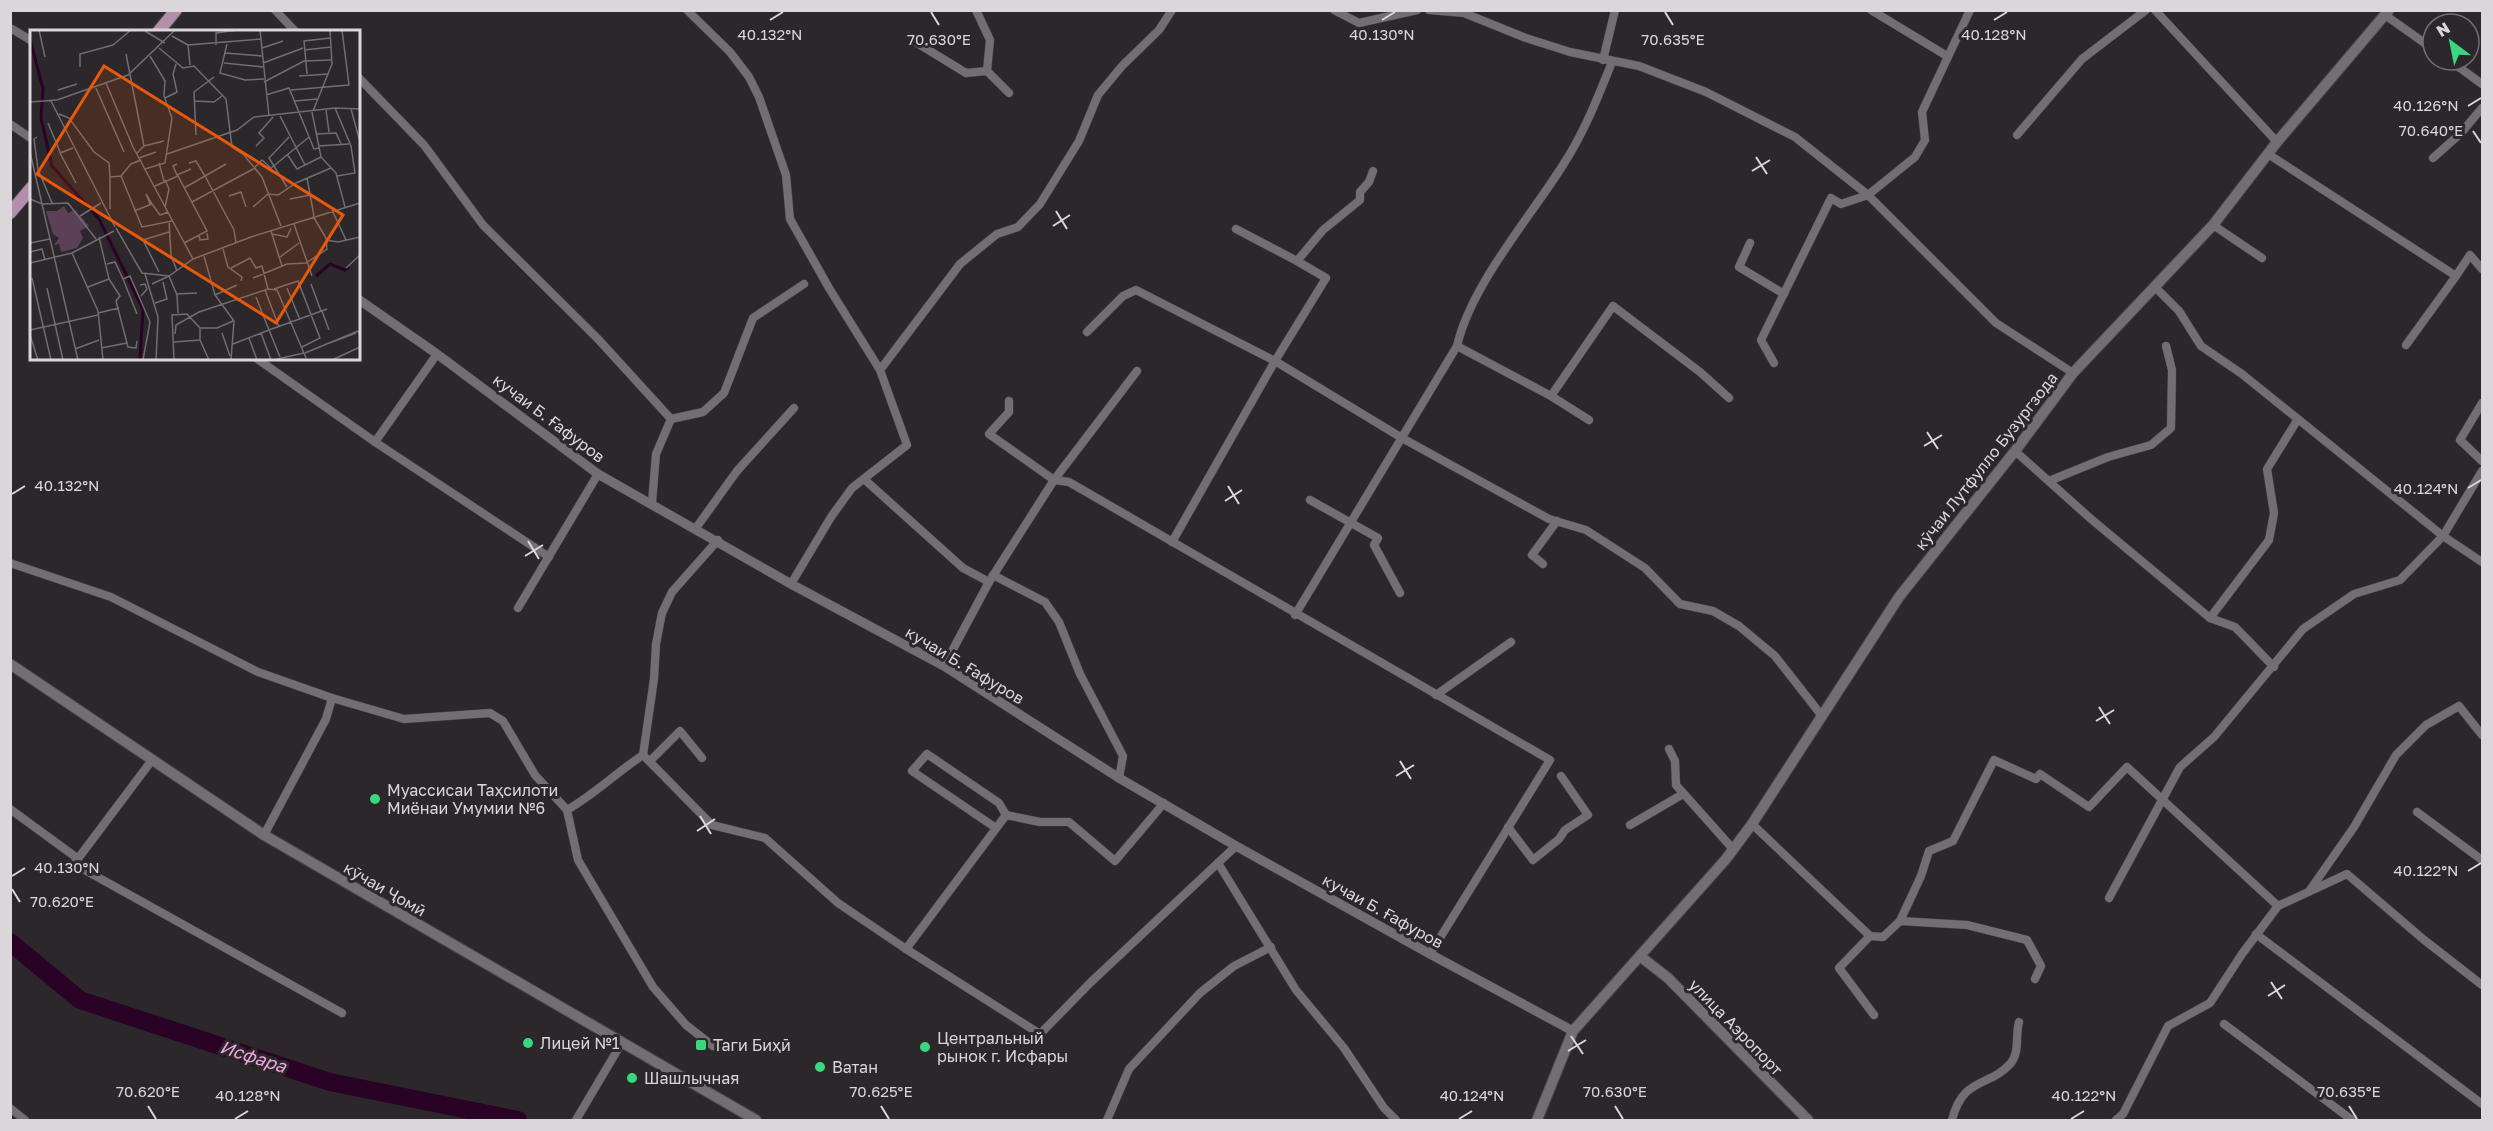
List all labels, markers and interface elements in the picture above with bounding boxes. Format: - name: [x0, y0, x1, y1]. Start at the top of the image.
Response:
- north arrow: [2421, 12, 2481, 72]
- text: N: [2433, 18, 2454, 41]
- text: 40.132°N: [738, 25, 802, 43]
- text: 40.130°N: [1349, 25, 1415, 43]
- text: 40.128°N: [1961, 25, 2027, 43]
- inset map: [30, 30, 360, 360]
- text: 70.630°E: [907, 30, 971, 48]
- text: 70.635°E: [1641, 30, 1705, 48]
- text: 40.126°N: [2393, 96, 2459, 114]
- text: 70.640°E: [2399, 121, 2463, 139]
- street label: кӯчаи Лутфулло Бузургзода: [1910, 368, 2062, 554]
- street label: кучаи Б. Ғафуров: [489, 369, 609, 467]
- text: 40.132°N: [35, 476, 99, 494]
- text: 40.124°N: [2394, 479, 2458, 497]
- street label: кучаи Б. Ғафуров: [902, 622, 1028, 708]
- place label: Муассисаи Таҳсилоти Миёнаи Умумии №6: [387, 780, 558, 818]
- marker: Муассисаи Таҳсилоти Миёнаи Умумии №6: [368, 792, 382, 806]
- street label: кӯчаи Ҷомӣ: [340, 857, 430, 921]
- text: 40.130°N: [34, 858, 100, 876]
- text: 40.122°N: [2394, 861, 2458, 879]
- street label: кучаи Б. Ғафуров: [1319, 870, 1447, 952]
- text: 70.620°E: [30, 892, 94, 910]
- street label: улица Аэропорт: [1685, 975, 1787, 1079]
- place label: Центральный рынок г. Исфары: [937, 1028, 1068, 1066]
- place label: Лицей №1: [540, 1033, 620, 1053]
- water label: Исфара: [217, 1035, 290, 1077]
- place label: Таги Биҳӣ: [713, 1035, 791, 1055]
- marker: Лицей №1: [521, 1036, 535, 1050]
- marker: Таги Биҳӣ: [694, 1038, 708, 1052]
- marker: Центральный рынок г. Исфары: [918, 1040, 932, 1054]
- place label: Ватан: [832, 1057, 878, 1077]
- marker: Ватан: [813, 1060, 827, 1074]
- place label: Шашлычная: [644, 1068, 739, 1088]
- marker: Шашлычная: [625, 1071, 639, 1085]
- text: 70.620°E: [116, 1082, 180, 1100]
- text: 70.625°E: [849, 1082, 913, 1100]
- text: 70.630°E: [1583, 1082, 1647, 1100]
- text: 70.635°E: [2317, 1082, 2381, 1100]
- text: 40.128°N: [215, 1086, 281, 1104]
- text: 40.124°N: [1440, 1086, 1504, 1104]
- text: 40.122°N: [2052, 1086, 2116, 1104]

